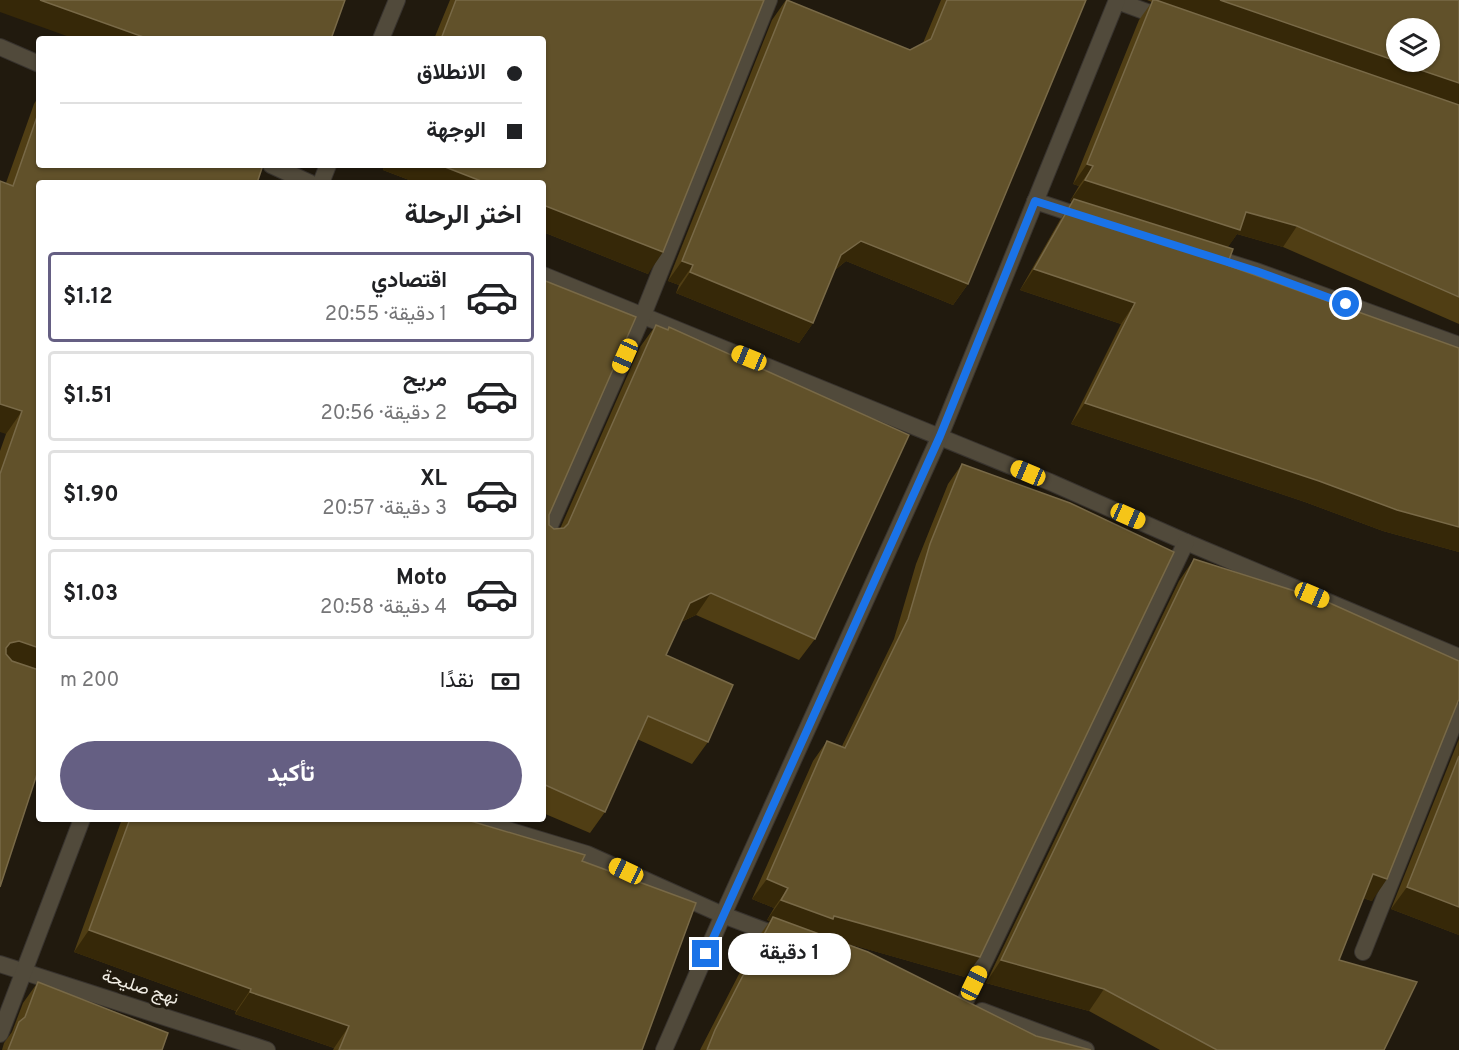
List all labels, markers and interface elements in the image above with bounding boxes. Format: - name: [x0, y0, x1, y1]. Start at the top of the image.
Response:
- map controls: [1386, 18, 1440, 72]
- button: layers: [1386, 18, 1440, 72]
- text: الانطلاق: [417, 60, 486, 87]
- text: الوجهة: [426, 118, 486, 145]
- text: اختر الرحلة: [405, 199, 522, 233]
- text: اقتصادي: [371, 268, 447, 295]
- icon: car: [465, 270, 519, 324]
- text: $1.12: [63, 284, 113, 311]
- route start: [1332, 290, 1359, 317]
- text: 1 دقيقة · 20:55: [325, 302, 447, 328]
- car: [609, 336, 641, 376]
- car: [729, 343, 769, 373]
- text: مريح: [403, 367, 447, 394]
- icon: car: [465, 369, 519, 423]
- text: $1.51: [63, 383, 113, 410]
- text: 2 دقيقة · 20:56: [320, 401, 447, 427]
- car: [1008, 458, 1048, 488]
- text: XL: [420, 466, 447, 493]
- icon: car: [465, 468, 519, 522]
- text: $1.90: [63, 482, 119, 509]
- text: 3 دقيقة · 20:57: [322, 496, 447, 522]
- car: [1108, 500, 1148, 532]
- text: Moto: [396, 565, 447, 592]
- icon: car: [465, 567, 519, 621]
- car: [1292, 580, 1332, 610]
- text: $1.03: [63, 581, 118, 608]
- text: 4 دقيقة · 20:58: [320, 595, 447, 621]
- icon: cash: [489, 665, 522, 698]
- text: 200 m: [60, 668, 119, 694]
- text: نقدًا: [440, 668, 474, 695]
- button: تأكيد: [60, 741, 522, 810]
- car: [606, 855, 646, 887]
- callout: 1 دقيقة: [727, 933, 850, 975]
- route end: [692, 940, 719, 967]
- text: 1 دقيقة: [759, 941, 820, 967]
- car: [958, 963, 990, 1003]
- street label: نهج صليحة: [99, 965, 181, 1011]

